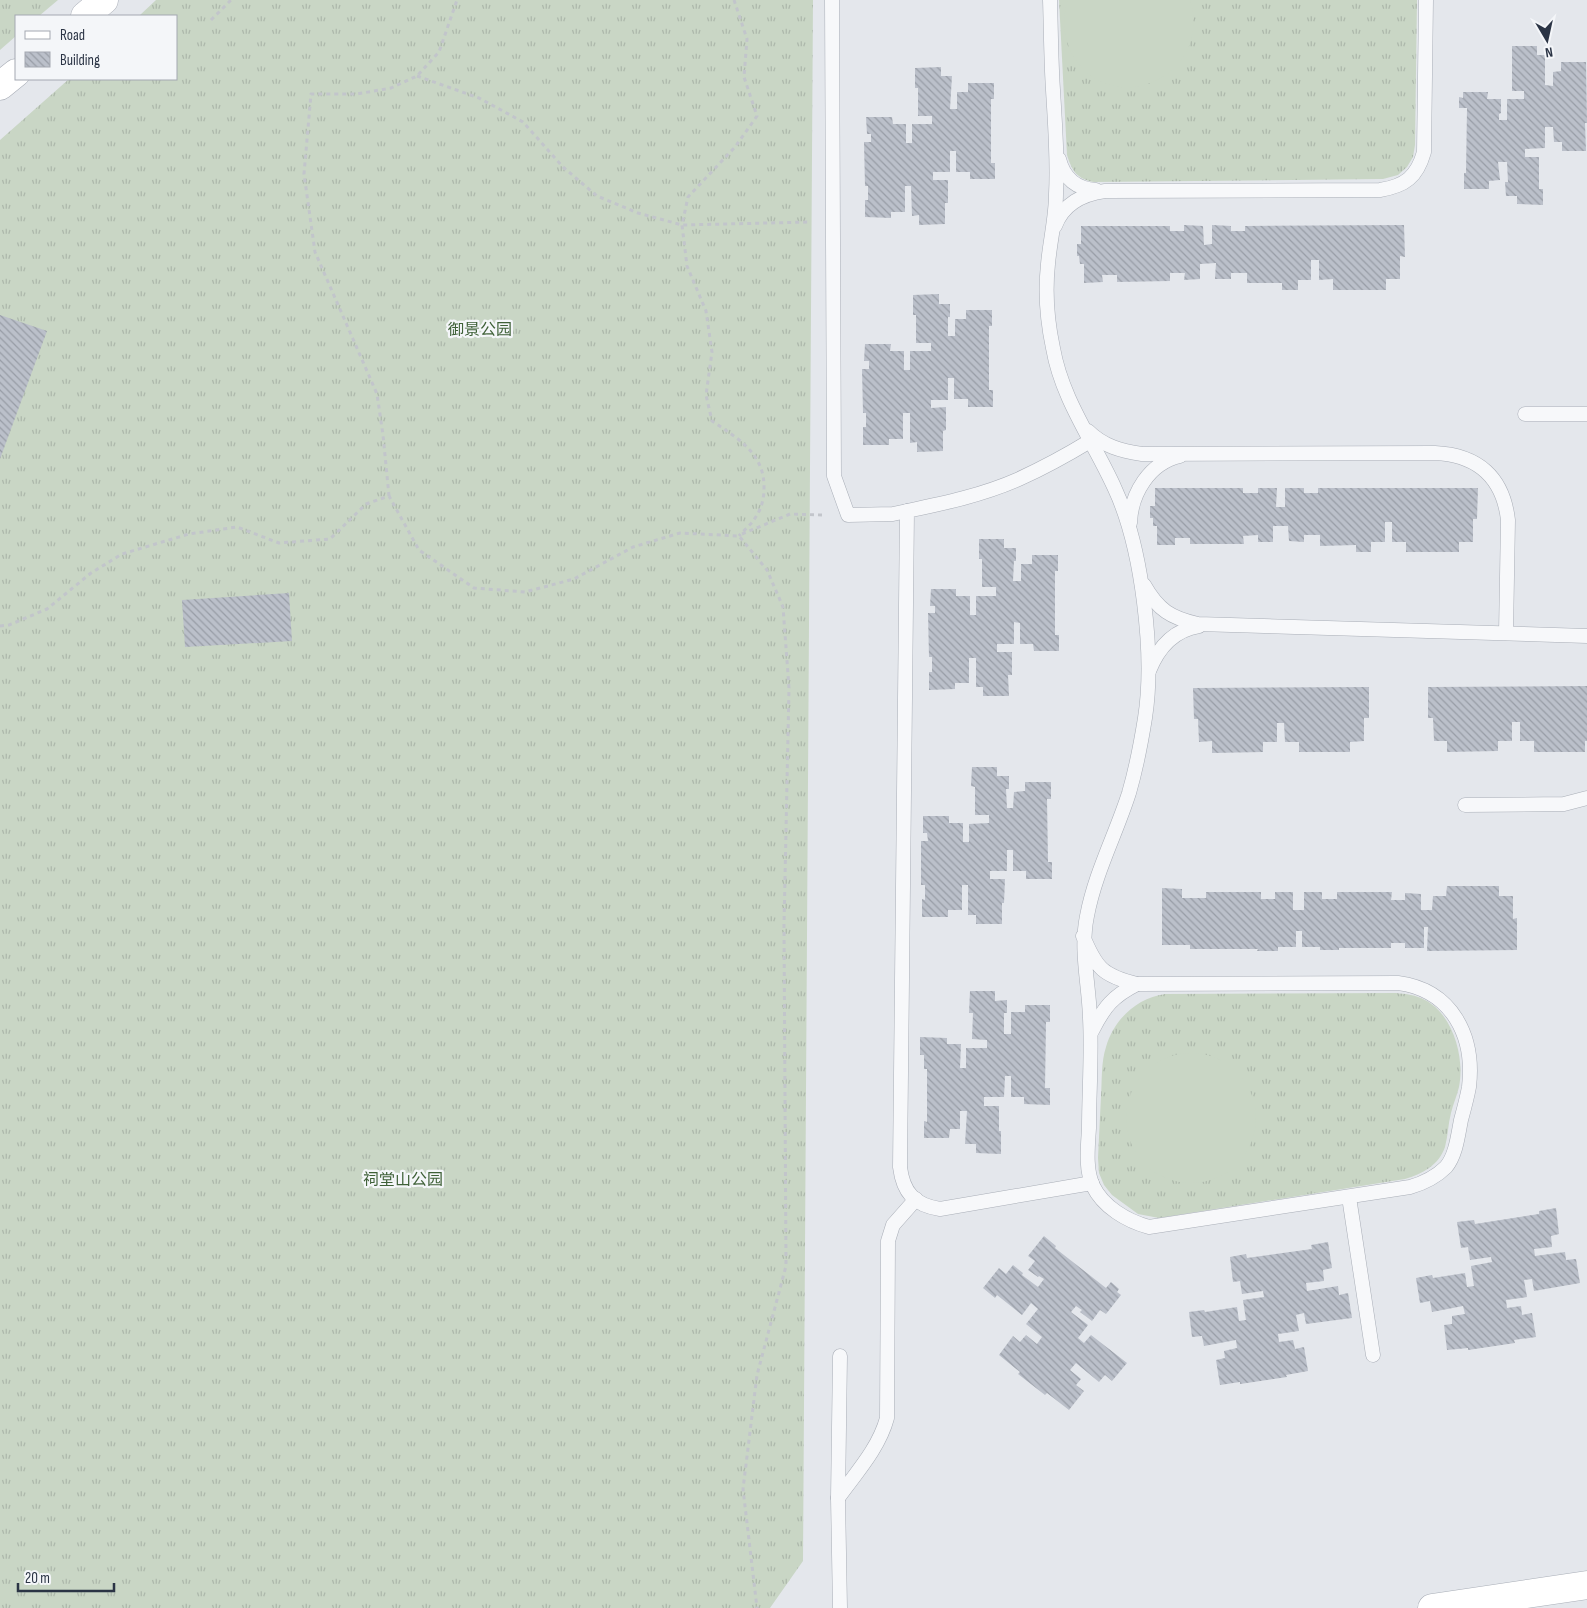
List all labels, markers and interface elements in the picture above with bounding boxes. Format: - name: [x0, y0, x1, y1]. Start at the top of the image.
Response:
- legend: [15, 15, 178, 80]
- north arrow: [1522, 15, 1572, 65]
- text: Road: [60, 26, 85, 45]
- text: N: [1544, 43, 1554, 61]
- text: Building: [60, 51, 100, 70]
- park label: 御景公园: [448, 321, 512, 340]
- park label: 祠堂山公园: [363, 1171, 443, 1190]
- scale bar: [18, 1560, 114, 1592]
- text: 20 m: [25, 1569, 50, 1588]

